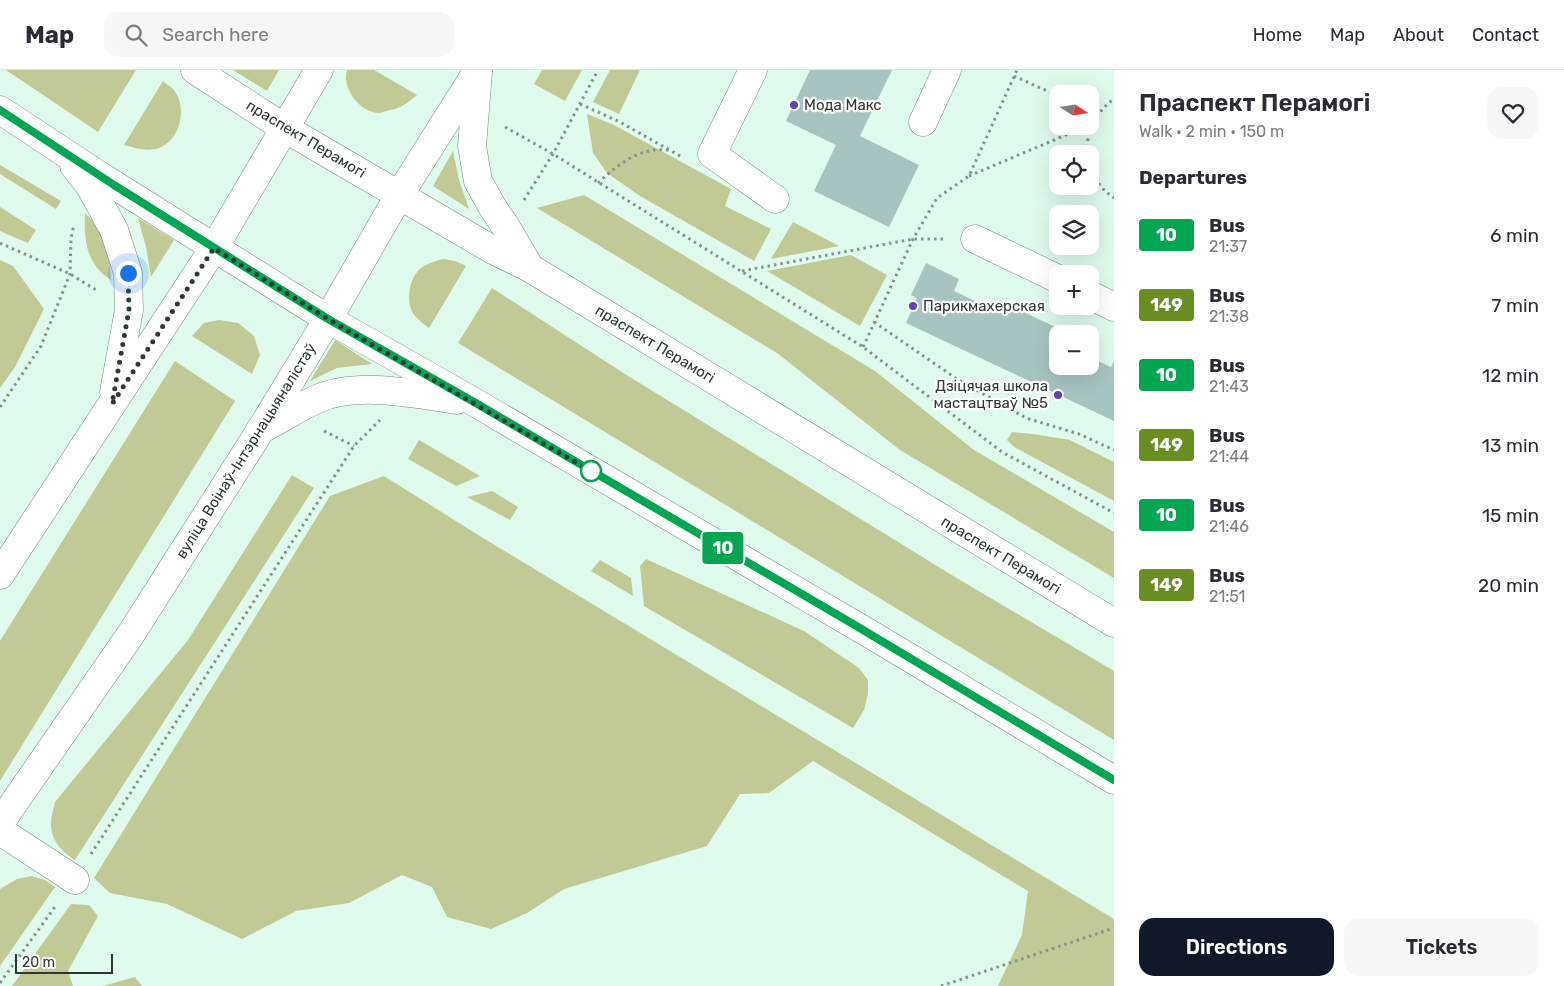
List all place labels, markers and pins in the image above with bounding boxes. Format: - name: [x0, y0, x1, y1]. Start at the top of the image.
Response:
- place label: Мода Макс: [804, 96, 882, 114]
- marker: Мода Макс: [788, 99, 800, 111]
- place label: Парикмахерская: [923, 297, 1045, 315]
- marker: Парикмахерская: [907, 300, 919, 312]
- place label: Дзіцячая школа мастацтваў №5: [933, 377, 1048, 412]
- marker: Дзіцячая школа мастацтваў №5: [1052, 389, 1064, 401]
- unlabelled marker: [580, 460, 602, 482]

